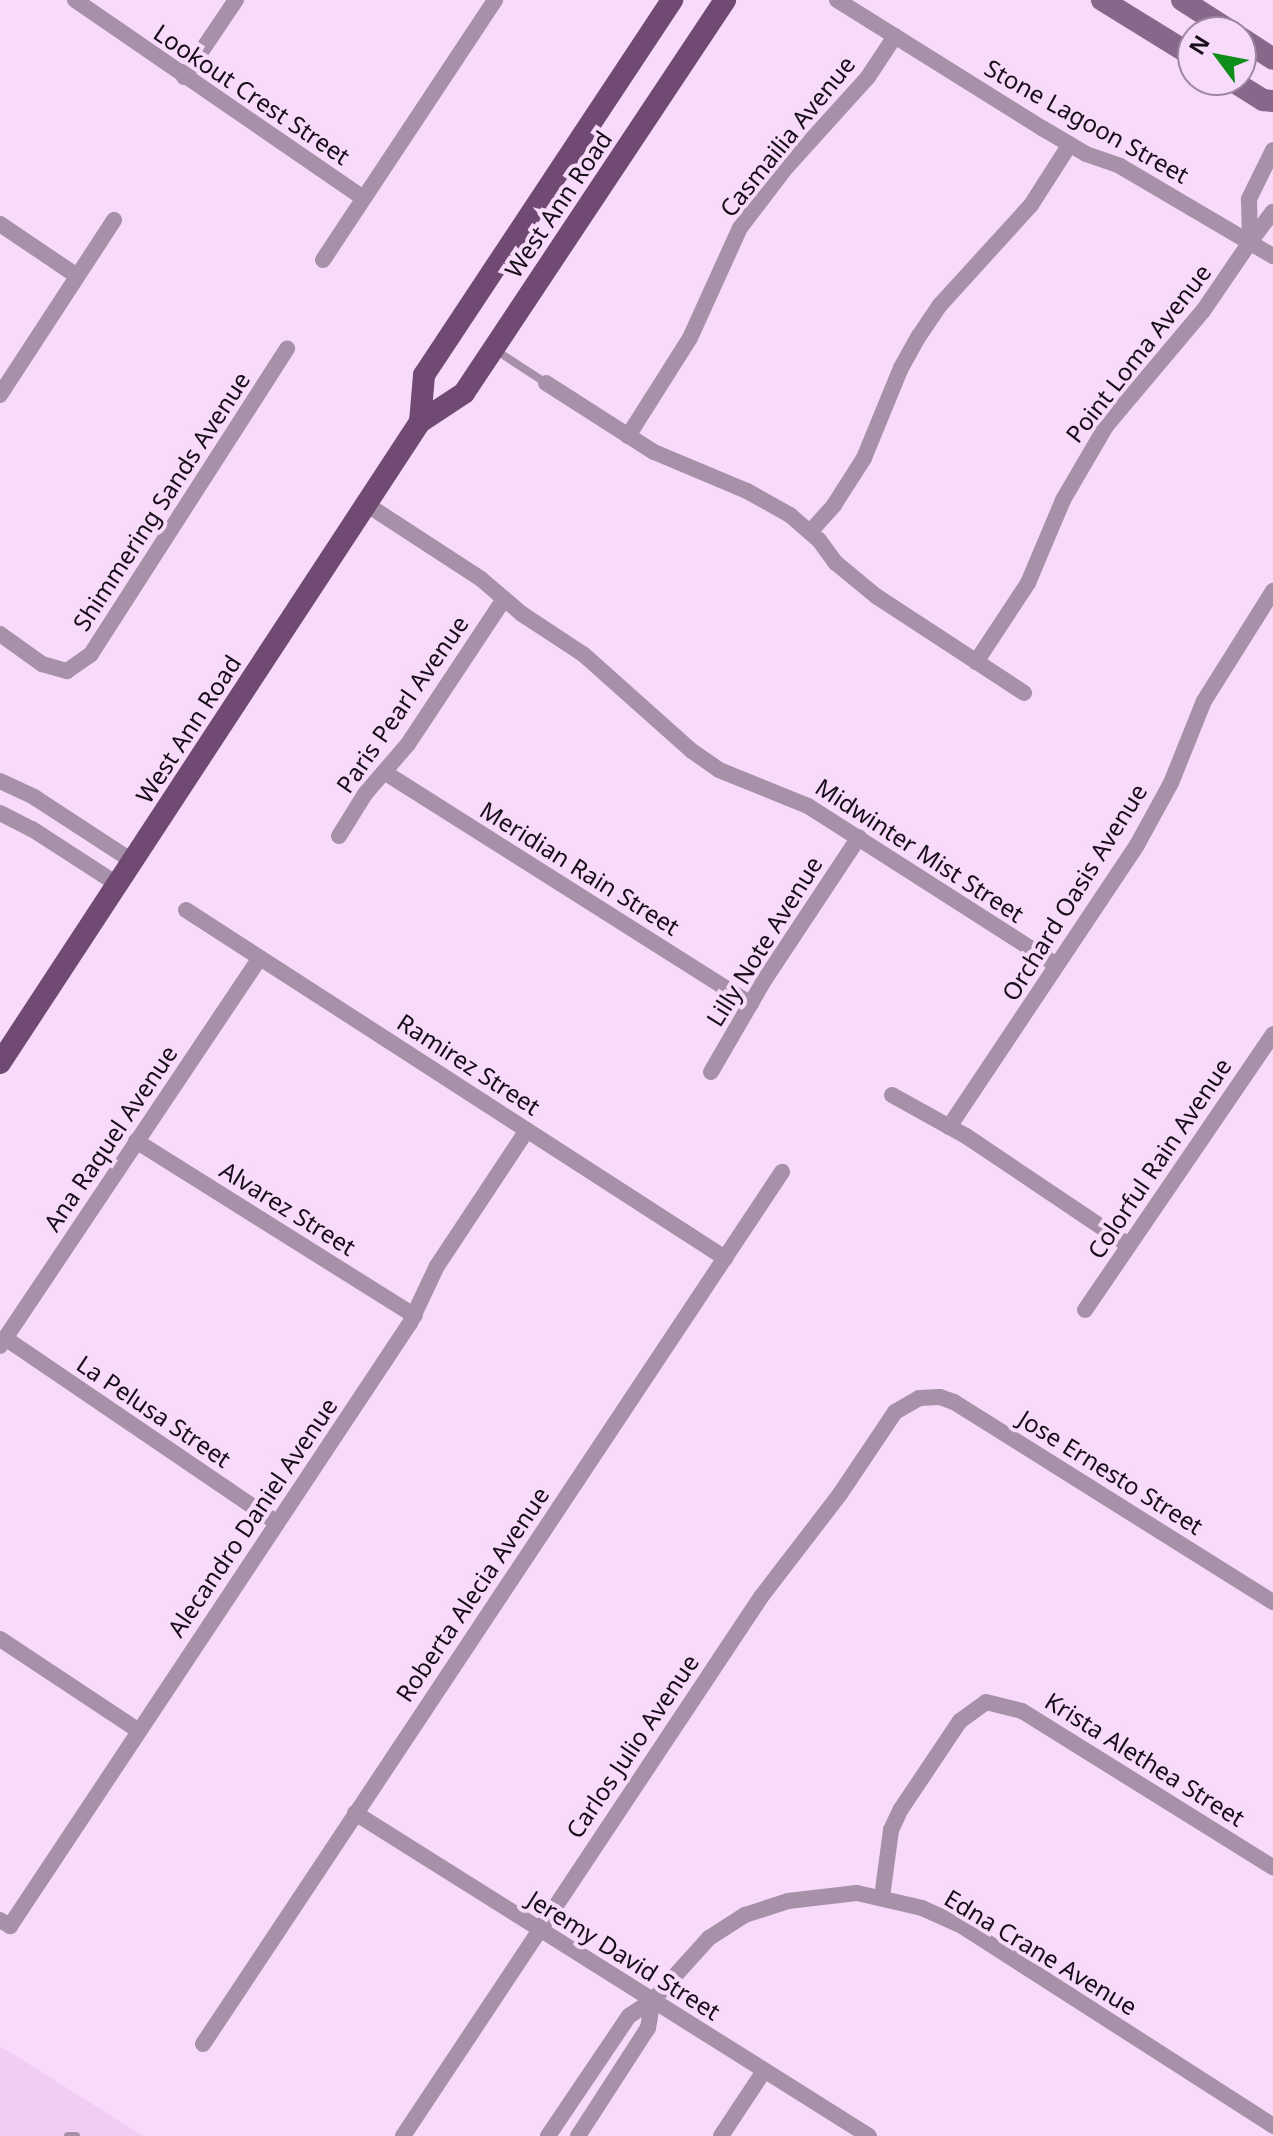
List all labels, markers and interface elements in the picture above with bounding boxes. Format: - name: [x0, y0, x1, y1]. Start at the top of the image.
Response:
- north arrow: [1177, 16, 1257, 96]
- street label: Lookout Crest Street: [149, 18, 355, 170]
- text: N: [1181, 29, 1216, 60]
- street label: Casmailia Avenue: [713, 50, 861, 222]
- street label: Stone Lagoon Street: [980, 53, 1194, 189]
- street label: West Ann Road: [498, 125, 618, 283]
- street label: Point Loma Avenue: [1059, 258, 1217, 448]
- street label: Shimmering Sands Avenue: [66, 366, 256, 636]
- street label: Paris Pearl Avenue: [330, 610, 474, 798]
- street label: West Ann Road: [129, 650, 247, 808]
- street label: Midwinter Mist Street: [811, 772, 1029, 928]
- street label: Orchard Oasis Avenue: [995, 778, 1153, 1006]
- street label: Meridian Rain Street: [475, 795, 685, 941]
- street label: Lilly Note Avenue: [700, 851, 828, 1031]
- street label: Ramirez Street: [392, 1007, 546, 1121]
- street label: Ana Raquel Avenue: [37, 1040, 183, 1236]
- street label: Colorful Rain Avenue: [1081, 1052, 1237, 1264]
- street label: Alvarez Street: [215, 1155, 361, 1261]
- street label: La Pelusa Street: [72, 1349, 236, 1473]
- street label: Alecandro Daniel Avenue: [161, 1392, 343, 1642]
- street label: Jose Ernesto Street: [1014, 1404, 1208, 1540]
- street label: Roberta Alecia Avenue: [389, 1481, 555, 1707]
- street label: Carlos Julio Avenue: [560, 1649, 704, 1843]
- street label: Krista Alethea Street: [1040, 1686, 1250, 1832]
- street label: Edna Crane Avenue: [939, 1883, 1143, 2021]
- street label: Jeremy David Street: [523, 1884, 725, 2026]

